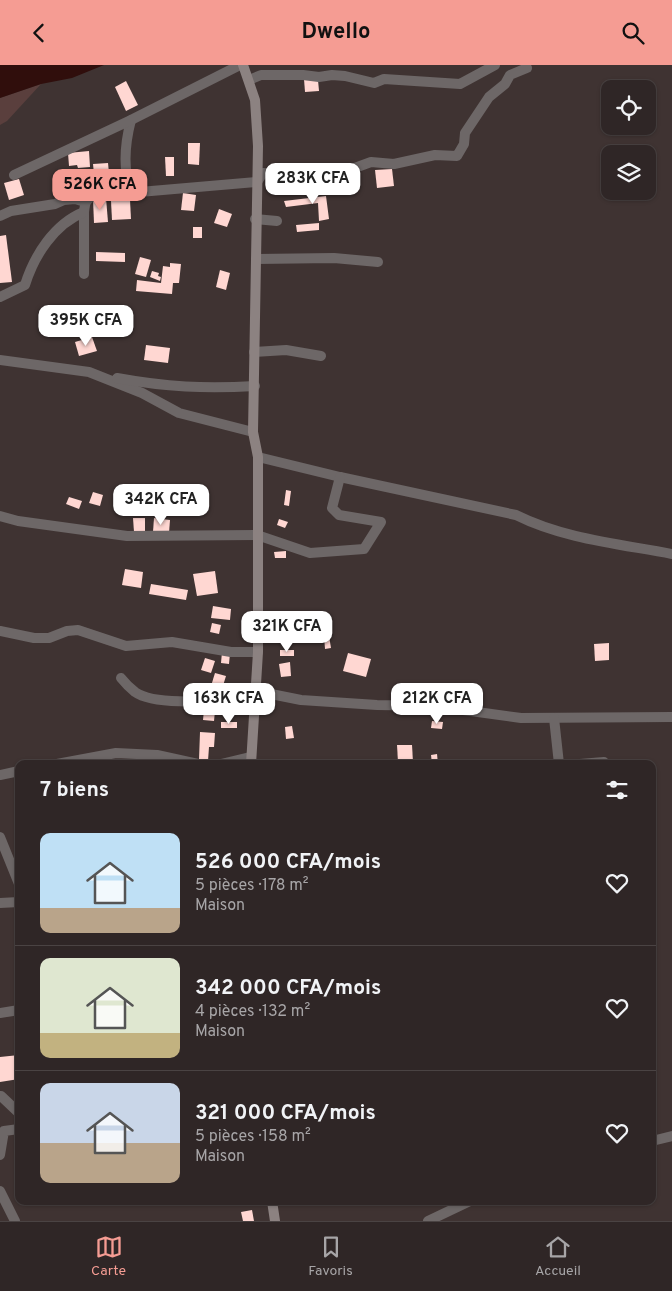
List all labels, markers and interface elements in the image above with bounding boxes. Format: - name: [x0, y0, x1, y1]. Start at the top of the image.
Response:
- icon: back: [25, 19, 53, 47]
- text: Dwello: [301, 19, 371, 46]
- icon: search: [619, 19, 647, 47]
- map controls: [601, 80, 656, 200]
- button: locate: [601, 80, 656, 135]
- button: layers: [601, 145, 656, 200]
- pin: 283K CFA: [261, 163, 365, 205]
- pin: 526K CFA: [48, 169, 152, 211]
- text: 283K CFA: [276, 169, 350, 189]
- text: 526K CFA: [63, 175, 137, 195]
- pin: 395K CFA: [34, 305, 138, 347]
- text: 395K CFA: [49, 311, 123, 331]
- pin: 342K CFA: [109, 483, 213, 526]
- text: 342K CFA: [124, 490, 198, 510]
- pin: 321K CFA: [235, 611, 339, 653]
- text: 321K CFA: [252, 617, 322, 637]
- pin: 163K CFA: [177, 683, 281, 725]
- pin: 212K CFA: [385, 683, 489, 725]
- text: 163K CFA: [194, 689, 264, 709]
- text: 212K CFA: [402, 689, 472, 709]
- icon: filters: [603, 776, 631, 804]
- text: 7 biens: [40, 777, 109, 804]
- text: 526 000 CFA/mois: [195, 849, 381, 876]
- icon: home: [80, 853, 140, 913]
- icon: heart: [603, 869, 631, 897]
- text: 5 pièces · 178 m²: [195, 876, 309, 896]
- text: Maison: [195, 896, 245, 916]
- text: 342 000 CFA/mois: [195, 975, 381, 1002]
- icon: home: [80, 978, 140, 1038]
- icon: heart: [603, 994, 631, 1022]
- text: 4 pièces · 132 m²: [195, 1002, 310, 1022]
- text: Maison: [195, 1022, 245, 1042]
- text: 321 000 CFA/mois: [195, 1100, 376, 1127]
- icon: home: [80, 1103, 140, 1163]
- icon: heart: [603, 1119, 631, 1147]
- text: 5 pièces · 158 m²: [195, 1127, 311, 1147]
- text: Maison: [195, 1147, 245, 1167]
- tab: Carte: [91, 1233, 126, 1280]
- tab: Favoris: [308, 1233, 353, 1280]
- tab: Accueil: [535, 1233, 581, 1280]

